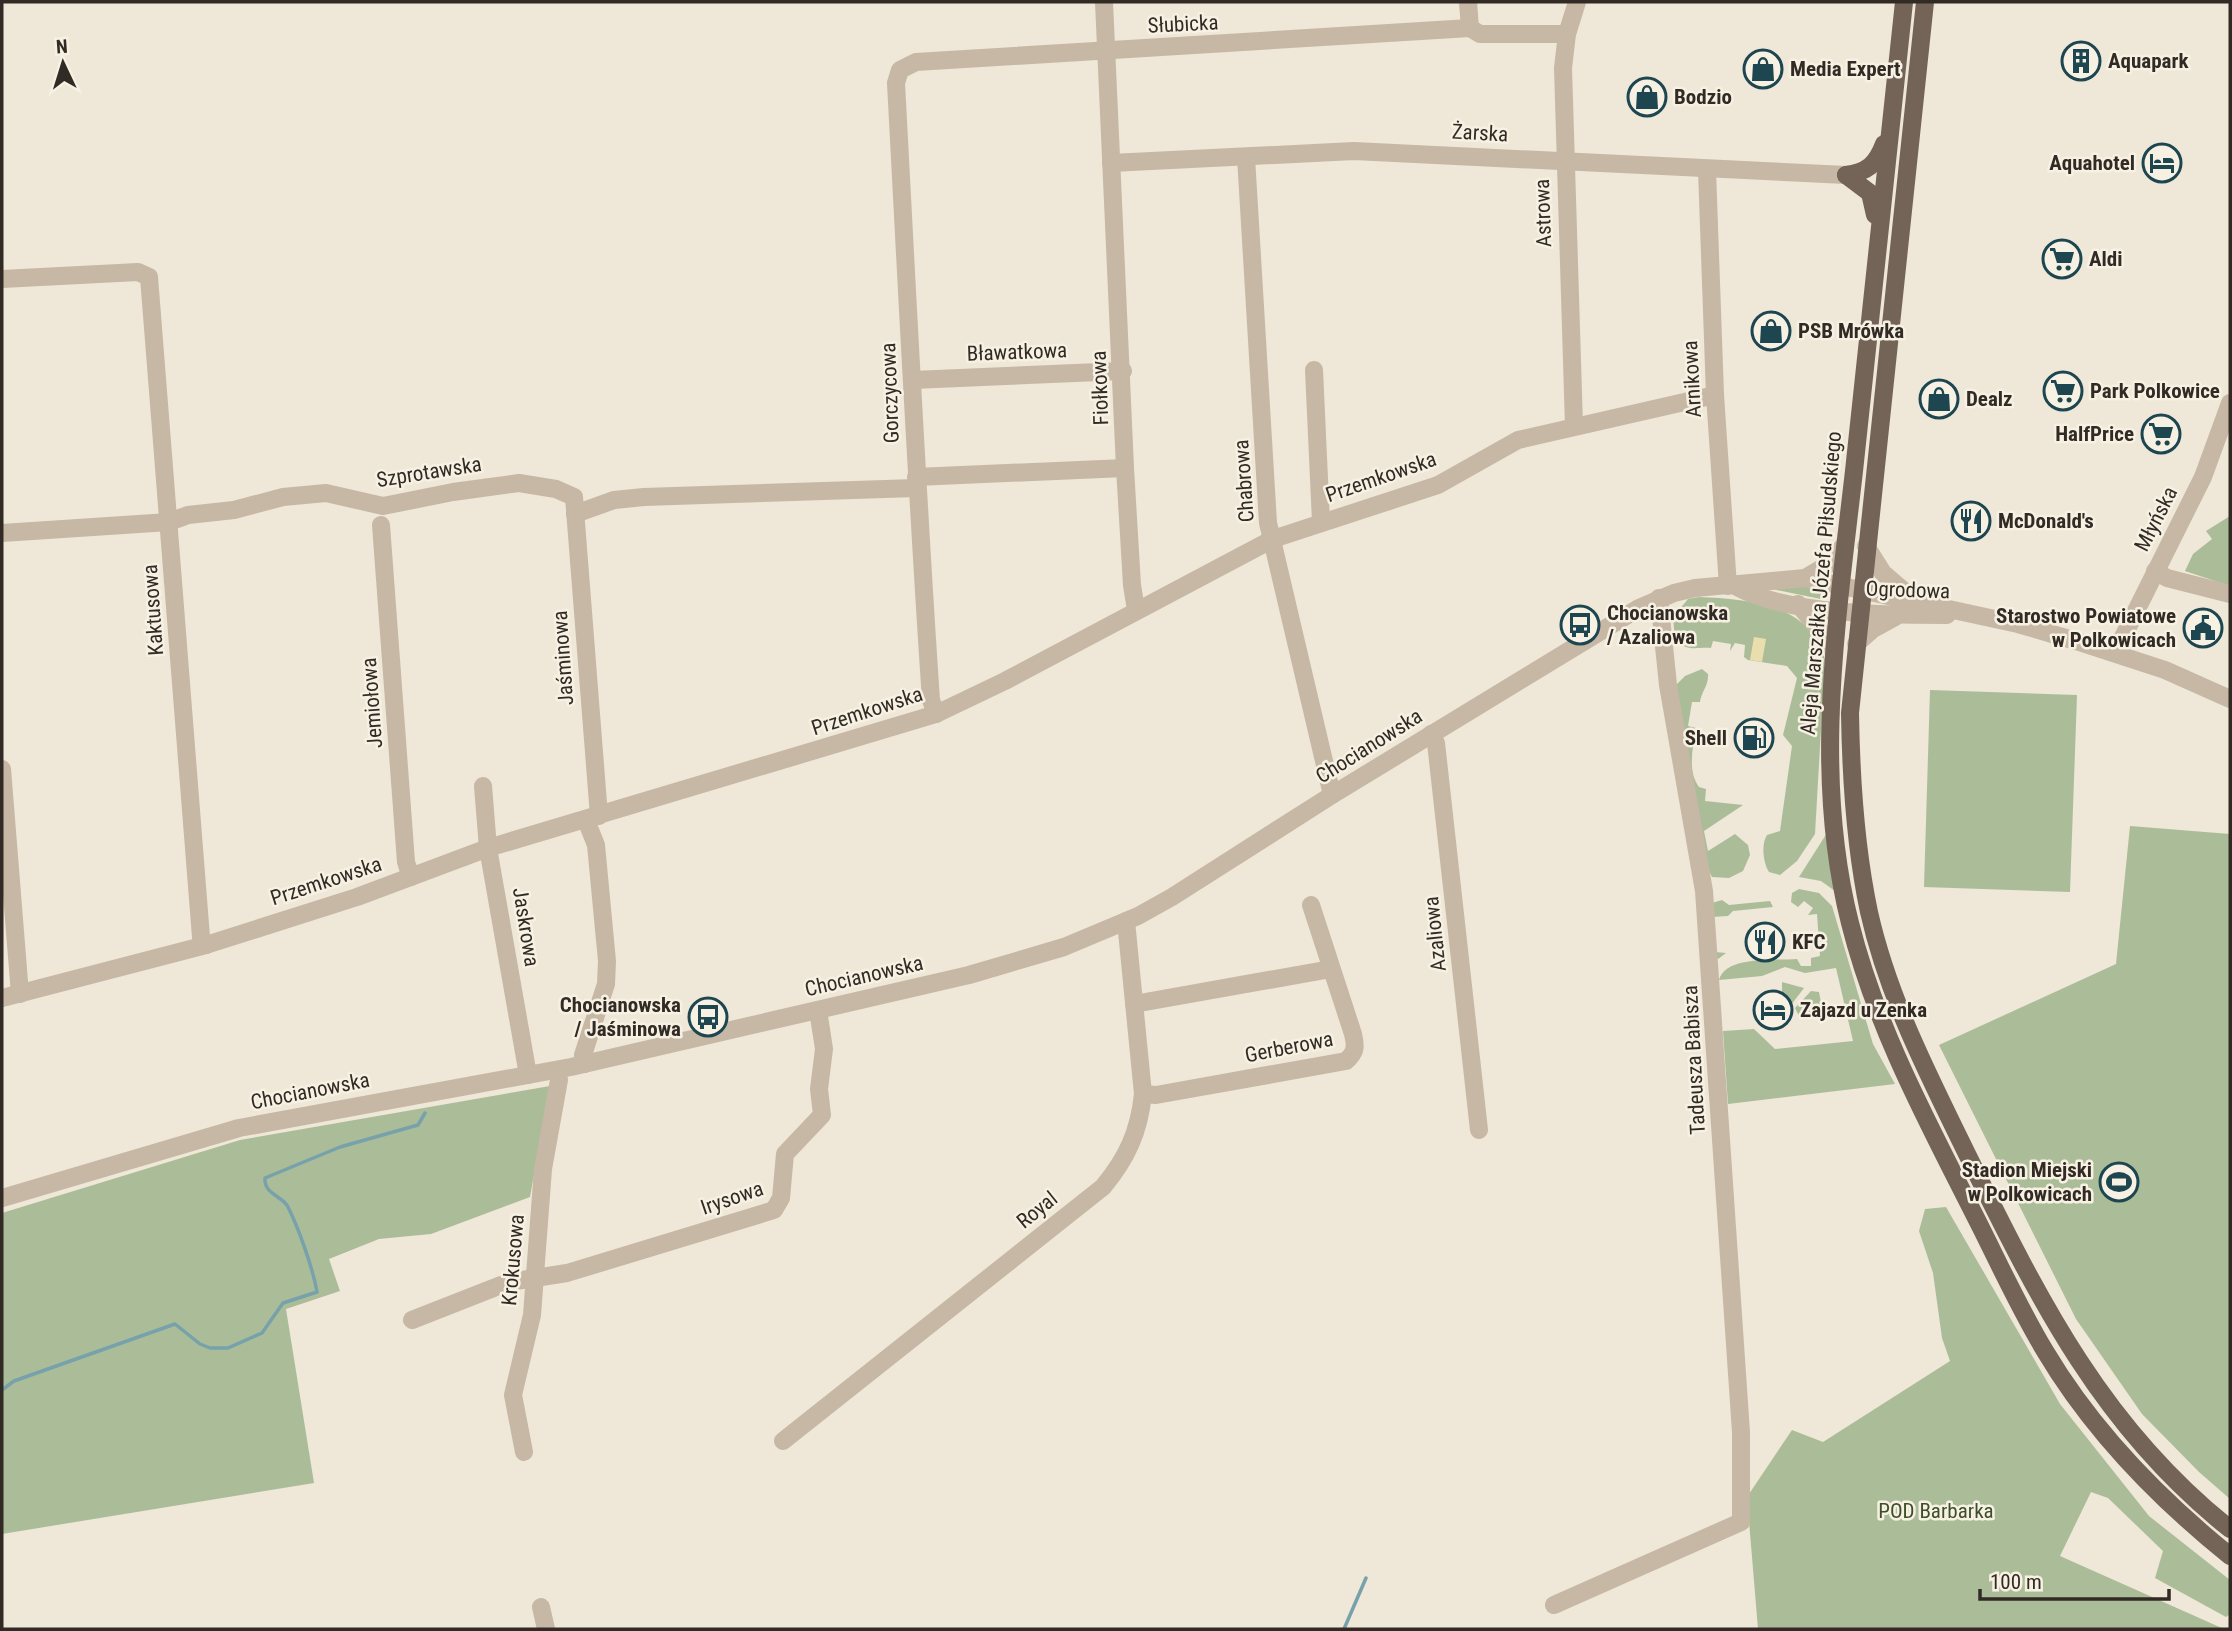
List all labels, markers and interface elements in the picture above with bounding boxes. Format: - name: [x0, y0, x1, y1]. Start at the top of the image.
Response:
- street label: Słubicka: [1147, 10, 1219, 38]
- north arrow: [28, 28, 98, 98]
- text: N: [55, 35, 68, 58]
- building icon: Aquapark: [2060, 40, 2102, 82]
- shop icon: Media Expert: [1742, 48, 1784, 90]
- place label: Aquapark: [2108, 49, 2189, 73]
- place label: Media Expert: [1790, 57, 1901, 81]
- shop icon: Bodzio: [1626, 76, 1668, 118]
- place label: Bodzio: [1674, 85, 1732, 109]
- street label: Żarska: [1451, 120, 1509, 146]
- hotel icon: Aquahotel: [2141, 142, 2183, 184]
- place label: Aquahotel: [2049, 151, 2135, 175]
- street label: Astrowa: [1530, 178, 1556, 248]
- supermarket icon: Aldi: [2041, 238, 2083, 280]
- place label: Aldi: [2089, 247, 2123, 271]
- shop icon: PSB Mrówka: [1750, 310, 1792, 352]
- place label: PSB Mrówka: [1798, 319, 1904, 343]
- street label: Bławatkowa: [966, 338, 1068, 366]
- street label: Arnikowa: [1678, 340, 1706, 418]
- street label: Gorczycowa: [876, 342, 904, 444]
- street label: Fiołkowa: [1087, 350, 1113, 426]
- supermarket icon: Park Polkowice: [2042, 370, 2084, 412]
- shop icon: Dealz: [1918, 378, 1960, 420]
- place label: Park Polkowice: [2090, 379, 2220, 403]
- place label: Dealz: [1966, 387, 2013, 411]
- supermarket icon: HalfPrice: [2140, 413, 2182, 455]
- place label: HalfPrice: [2055, 422, 2134, 446]
- street label: Aleja Marszałka Józefa Piłsudskiego: [1796, 430, 1846, 736]
- street label: Chabrowa: [1229, 439, 1259, 523]
- street label: Przemkowska: [1322, 447, 1440, 507]
- street label: Szprotawska: [375, 452, 483, 492]
- street label: Młyńska: [2130, 483, 2182, 555]
- restaurant icon: McDonald's: [1950, 500, 1992, 542]
- place label: McDonald's: [1998, 509, 2094, 533]
- street label: Kaktusowa: [138, 564, 168, 656]
- street label: Ogrodowa: [1865, 577, 1951, 603]
- place label: Chocianowska / Azaliowa: [1606, 601, 1728, 649]
- bus stop icon: Chocianowska / Azaliowa: [1559, 604, 1601, 646]
- place label: Starostwo Powiatowe w Polkowicach: [1996, 604, 2176, 652]
- public building icon: Starostwo Powiatowe w Polkowicach: [2182, 607, 2224, 649]
- street label: Jaśminowa: [548, 610, 578, 706]
- street label: Jemiołowa: [357, 657, 387, 749]
- street label: Przemkowska: [808, 682, 926, 740]
- street label: Chocianowska: [1311, 704, 1427, 788]
- fuel station icon: Shell: [1733, 717, 1775, 759]
- place label: Shell: [1685, 726, 1727, 750]
- street label: Przemkowska: [267, 852, 385, 910]
- street label: Jaskrowa: [508, 886, 544, 968]
- street label: Azaliowa: [1419, 895, 1451, 973]
- restaurant icon: KFC: [1744, 921, 1786, 963]
- place label: KFC: [1792, 930, 1826, 954]
- street label: Chocianowska: [803, 951, 925, 1001]
- street label: Tadeusza Babisza: [1678, 985, 1710, 1135]
- hotel icon: Zajazd u Zenka: [1752, 989, 1794, 1031]
- place label: Chocianowska / Jaśminowa: [560, 993, 681, 1041]
- bus stop icon: Chocianowska / Jaśminowa: [687, 996, 729, 1038]
- place label: Zajazd u Zenka: [1800, 998, 1927, 1022]
- street label: Gerberowa: [1243, 1027, 1335, 1067]
- street label: Chocianowska: [248, 1068, 372, 1114]
- place label: Stadion Miejski w Polkowicach: [1962, 1158, 2092, 1206]
- sports icon: Stadion Miejski w Polkowicach: [2098, 1161, 2140, 1203]
- street label: Irysowa: [698, 1176, 766, 1220]
- street label: Royal: [1012, 1187, 1062, 1233]
- street label: Krokusowa: [497, 1213, 529, 1307]
- park label: POD Barbarka: [1878, 1499, 1994, 1523]
- scale bar: [1980, 1558, 2169, 1602]
- text: 100 m: [1990, 1570, 2042, 1594]

